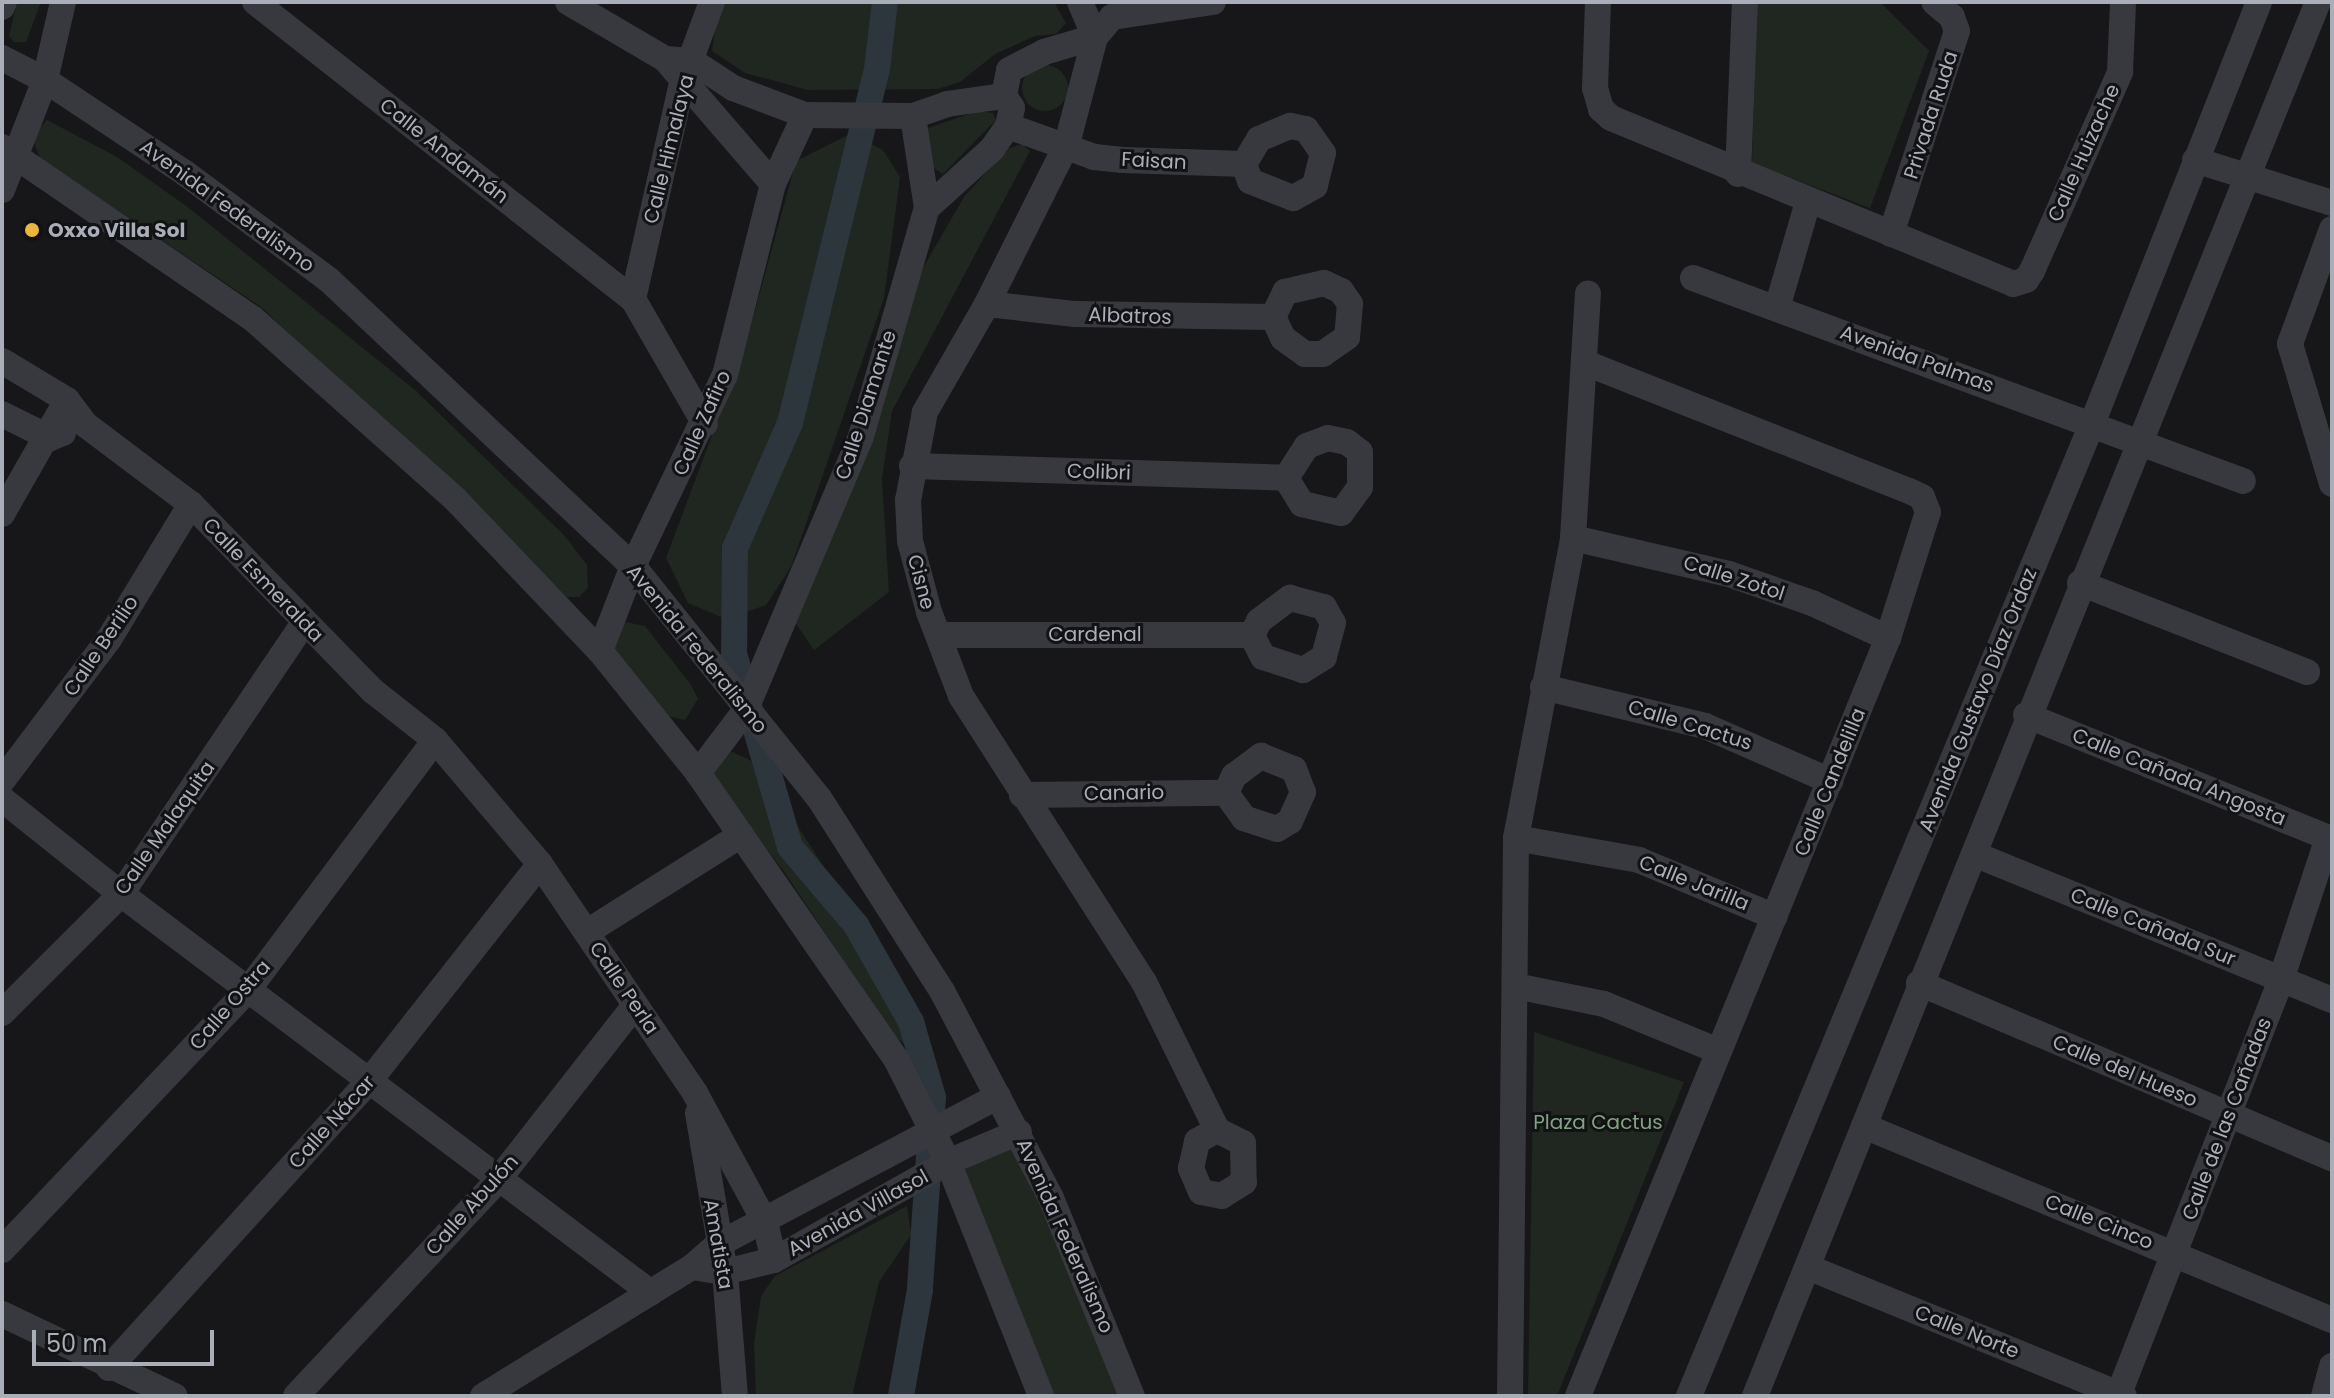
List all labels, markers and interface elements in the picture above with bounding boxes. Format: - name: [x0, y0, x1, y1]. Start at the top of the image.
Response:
- street label: Privada Ruda: [1899, 48, 1963, 182]
- street label: Calle Himalaya: [639, 72, 699, 226]
- street label: Calle Huizache: [2043, 80, 2125, 226]
- street label: Calle Andamán: [375, 93, 513, 209]
- street label: Avenida Federalismo: [135, 134, 319, 278]
- street label: Faisan: [1121, 147, 1187, 175]
- place label: Oxxo Villa Sol: [48, 218, 185, 242]
- marker: Oxxo Villa Sol: [23, 221, 41, 239]
- street label: Albatros: [1088, 303, 1172, 329]
- street label: Avenida Palmas: [1837, 320, 1997, 398]
- street label: Calle Diamante: [831, 327, 901, 483]
- street label: Calle Zafiro: [668, 367, 736, 479]
- street label: Colibri: [1067, 459, 1131, 485]
- street label: Calle Esmeralda: [198, 513, 328, 647]
- street label: Calle Zotol: [1680, 550, 1788, 606]
- street label: Cisne: [902, 552, 940, 612]
- street label: Avenida Federalismo: [622, 560, 772, 738]
- street label: Avenida Gustavo Díaz Ordaz: [1914, 565, 2042, 835]
- street label: Calle Berilio: [59, 591, 143, 701]
- street label: Cardenal: [1048, 622, 1142, 646]
- street label: Calle Cactus: [1625, 695, 1755, 755]
- street label: Calle Candelilla: [1789, 705, 1871, 859]
- street label: Calle Cañada Angosta: [2069, 723, 2289, 831]
- street label: Calle Malaquita: [110, 757, 220, 899]
- street label: Canario: [1084, 780, 1164, 806]
- street label: Calle Jarilla: [1636, 850, 1752, 916]
- street label: Calle Cañada Sur: [2067, 883, 2239, 971]
- street label: Calle Perla: [584, 937, 664, 1039]
- street label: Calle Ostra: [185, 955, 275, 1055]
- street label: Calle de las Cañadas: [2177, 1014, 2277, 1224]
- street label: Calle del Hueso: [2049, 1030, 2201, 1112]
- street label: Calle Nácar: [284, 1070, 380, 1174]
- park label: Plaza Cactus: [1533, 1110, 1663, 1134]
- street label: Avenida Federalismo: [1011, 1135, 1119, 1337]
- street label: Calle Abulón: [421, 1150, 523, 1260]
- street label: Avenida Villasol: [783, 1164, 933, 1262]
- street label: Calle Cinco: [2041, 1189, 2157, 1255]
- street label: Amatista: [698, 1197, 738, 1291]
- street label: Calle Norte: [1911, 1300, 2023, 1364]
- scale bar: [36, 1314, 218, 1364]
- text: 50 m: [46, 1327, 107, 1360]

